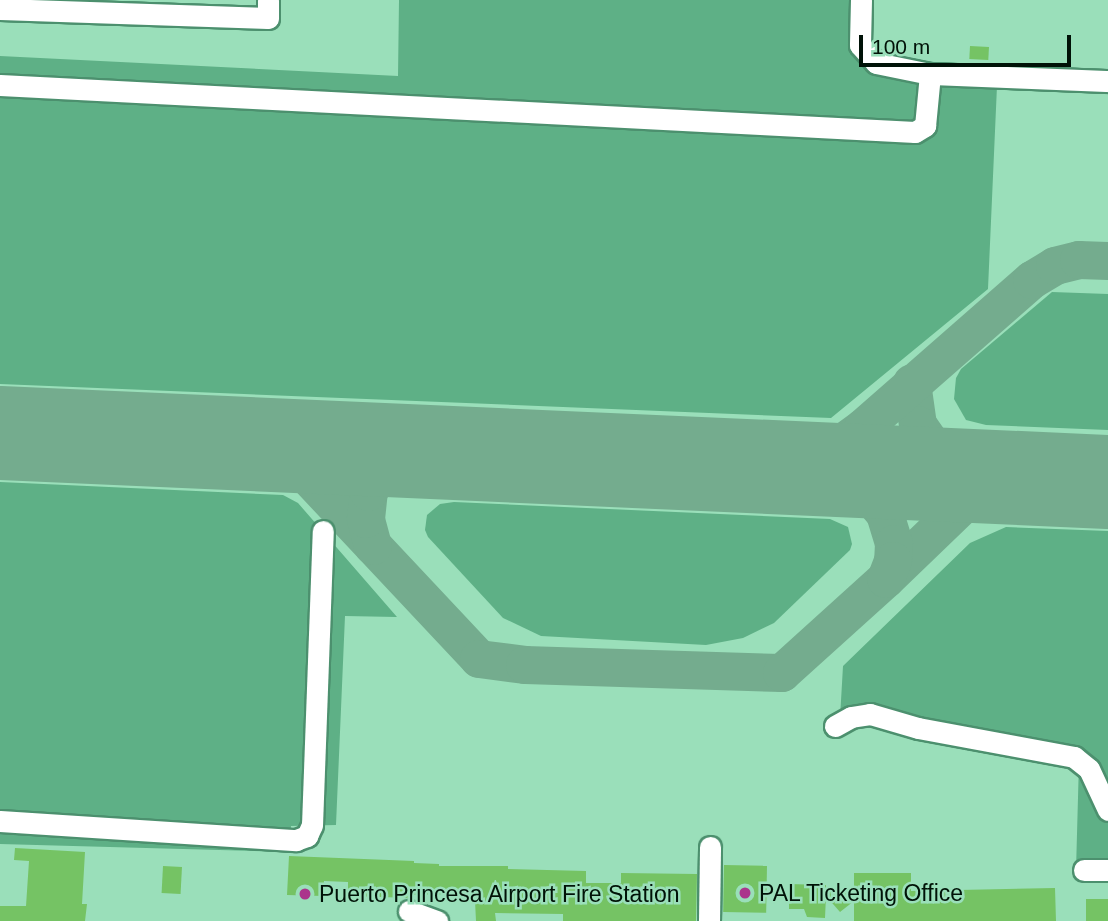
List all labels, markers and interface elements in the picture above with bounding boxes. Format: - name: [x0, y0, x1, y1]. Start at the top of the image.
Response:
- scale bar: [863, 21, 1075, 65]
- text: 100 m: [872, 35, 930, 58]
- place label: PAL Ticketing Office: [759, 879, 964, 907]
- place label: Puerto Princesa Airport Fire Station: [319, 880, 681, 908]
- marker: PAL Ticketing Office: [737, 885, 753, 901]
- marker: Puerto Princesa Airport Fire Station: [297, 886, 313, 902]

